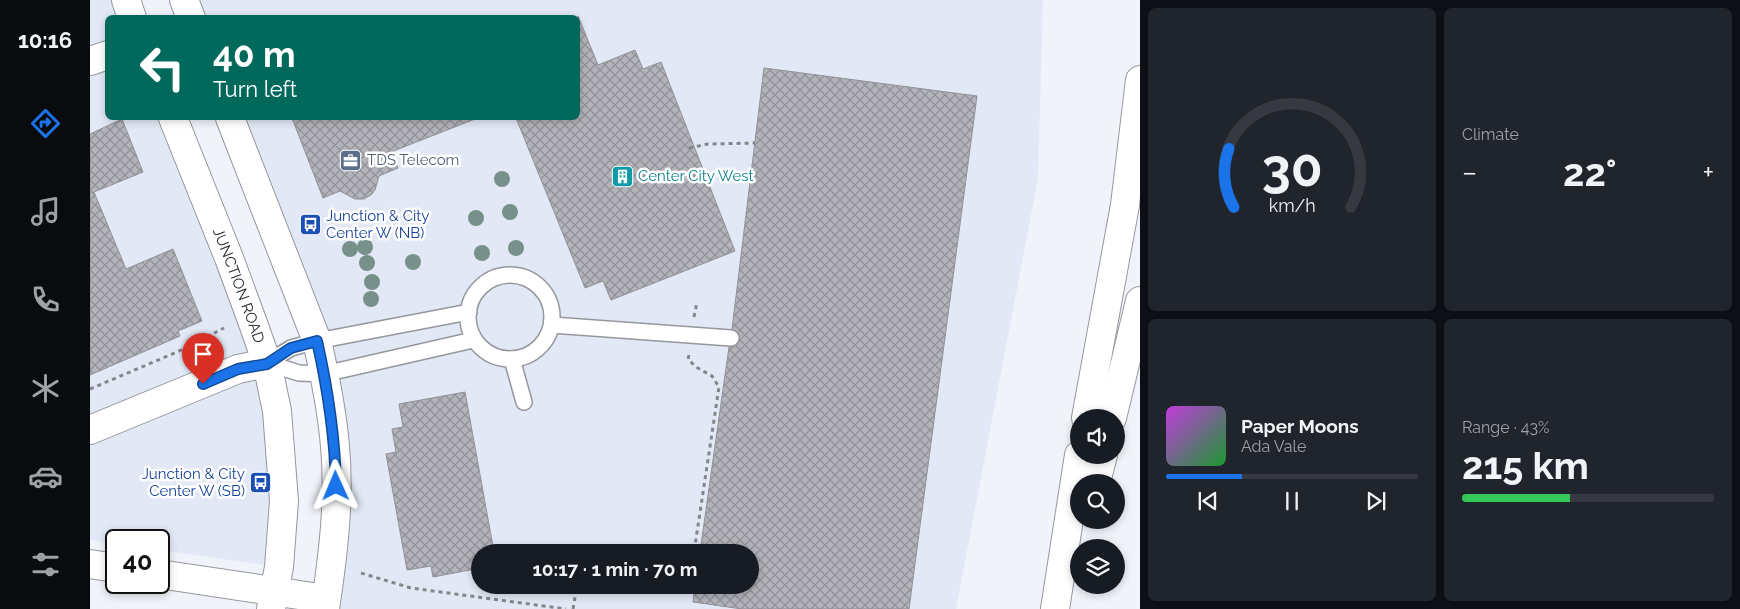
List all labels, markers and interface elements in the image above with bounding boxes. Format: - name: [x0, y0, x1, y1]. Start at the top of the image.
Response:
- text: 10:16: [18, 27, 72, 53]
- text: 40 m: [213, 34, 295, 75]
- icon: left: [130, 35, 195, 100]
- text: Turn left: [213, 76, 297, 102]
- icon: directions: [28, 106, 63, 141]
- text: Climate: [1462, 125, 1519, 144]
- text: 30: [1262, 137, 1322, 198]
- office icon: TDS Telecom: [339, 148, 363, 172]
- text: 22°: [1563, 150, 1616, 195]
- place label: TDS Telecom: [367, 151, 459, 169]
- text: −: [1462, 156, 1477, 189]
- text: +: [1702, 156, 1714, 189]
- building icon: Center City West: [610, 164, 634, 188]
- place label: Center City West: [638, 167, 754, 185]
- icon: music: [28, 194, 63, 229]
- text: km/h: [1268, 195, 1316, 216]
- place label: Junction & City Center W (NB): [326, 207, 429, 242]
- bus stop icon: Junction & City Center W (NB): [298, 213, 322, 237]
- street label: JUNCTION ROAD: [209, 225, 268, 346]
- icon: phone: [28, 282, 63, 317]
- pin: [182, 333, 224, 384]
- icon: arrive: [189, 340, 217, 368]
- icon: climate: [28, 371, 63, 406]
- map controls: [1070, 409, 1125, 594]
- button: sound: [1070, 409, 1125, 464]
- text: Paper Moons: [1241, 415, 1359, 437]
- text: Range · 43%: [1462, 418, 1550, 437]
- text: Ada Vale: [1241, 437, 1306, 456]
- text: 215 km: [1462, 443, 1589, 488]
- icon: car: [28, 459, 63, 494]
- position arrow: [309, 459, 361, 511]
- place label: Junction & City Center W (SB): [142, 465, 245, 500]
- bus stop icon: Junction & City Center W (SB): [249, 471, 273, 495]
- button: search: [1070, 474, 1125, 529]
- icon: previous: [1194, 487, 1222, 515]
- icon: pause: [1278, 487, 1306, 515]
- icon: next: [1362, 487, 1390, 515]
- speed limit sign: 40: [105, 529, 170, 594]
- button: layers: [1070, 539, 1125, 594]
- icon: filters: [28, 547, 63, 582]
- text: 10:17 · 1 min · 70 m: [532, 558, 698, 580]

